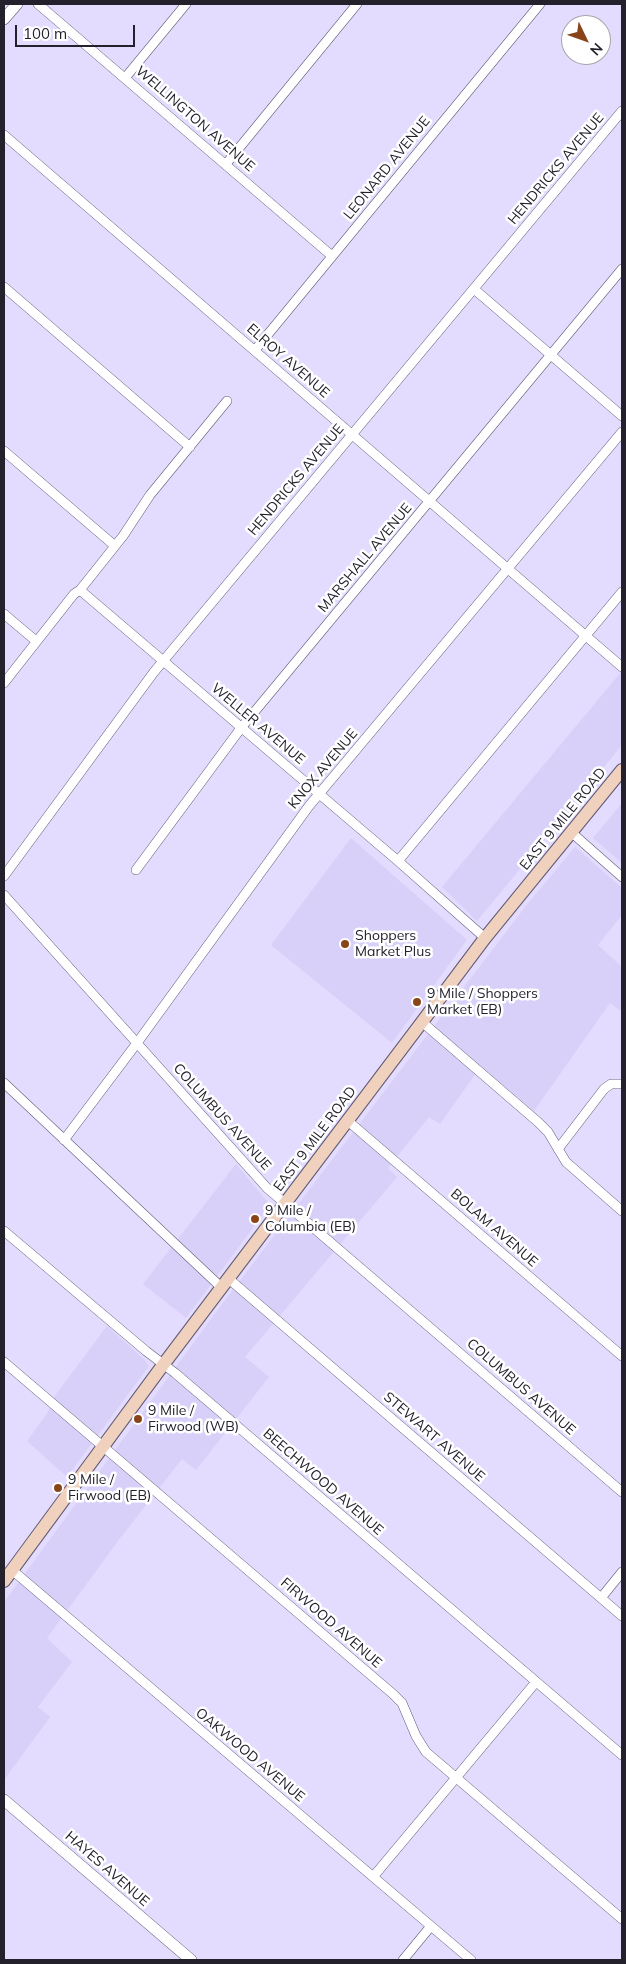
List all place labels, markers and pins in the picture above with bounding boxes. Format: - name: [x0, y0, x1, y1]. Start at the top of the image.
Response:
- place label: Shoppers Market Plus: [355, 928, 431, 960]
- marker: Shoppers Market Plus: [339, 938, 351, 950]
- place label: 9 Mile / Shoppers Market (EB): [427, 986, 538, 1019]
- marker: 9 Mile / Shoppers Market (EB): [411, 996, 423, 1008]
- place label: 9 Mile / Columbia (EB): [265, 1203, 356, 1236]
- marker: 9 Mile / Columbia (EB): [249, 1213, 261, 1225]
- place label: 9 Mile / Firwood (WB): [148, 1403, 239, 1435]
- marker: 9 Mile / Firwood (WB): [132, 1413, 144, 1425]
- place label: 9 Mile / Firwood (EB): [68, 1472, 151, 1504]
- marker: 9 Mile / Firwood (EB): [52, 1482, 64, 1494]

